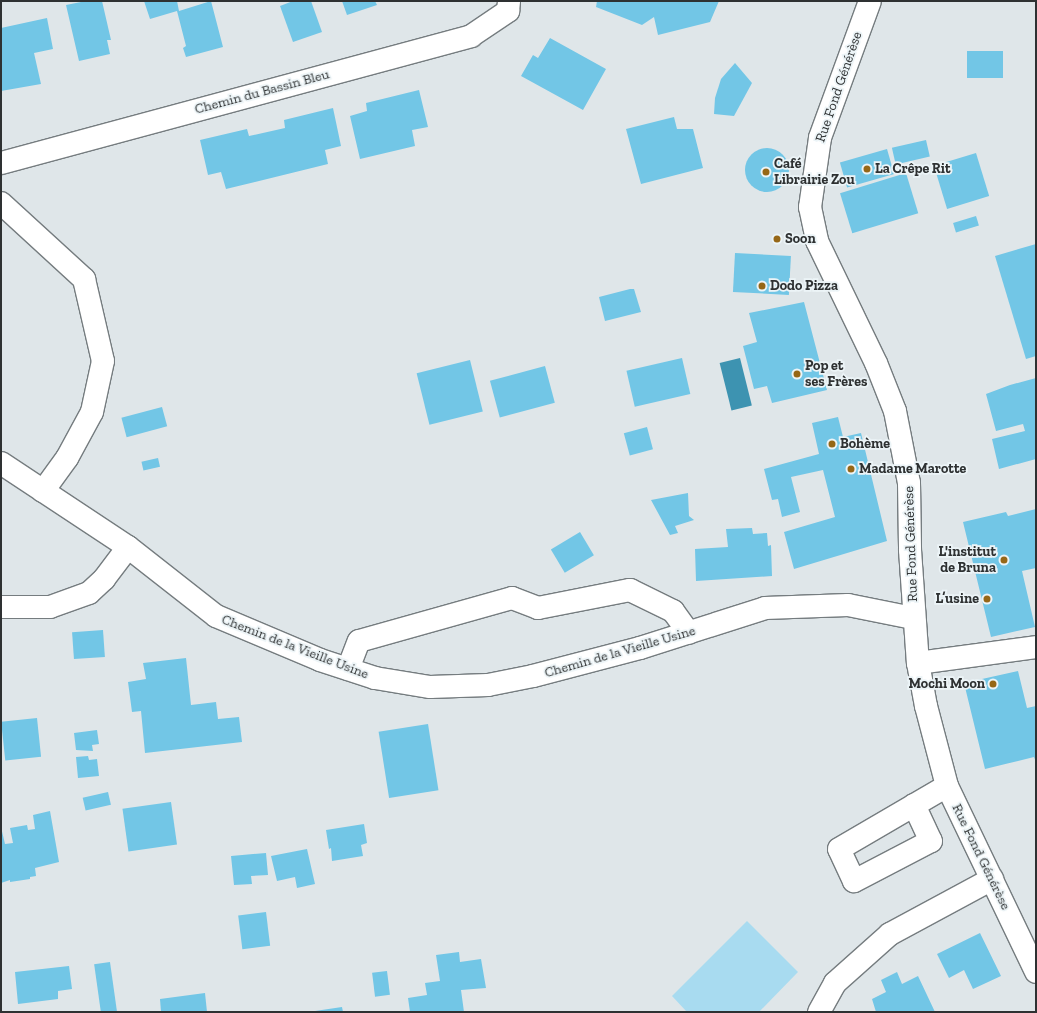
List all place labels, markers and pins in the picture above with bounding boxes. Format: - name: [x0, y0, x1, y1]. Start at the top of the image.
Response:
- place label: Café Librairie Zou: [774, 156, 855, 188]
- place label: La Crêpe Rit: [875, 161, 951, 177]
- marker: La Crêpe Rit: [862, 164, 872, 174]
- marker: Café Librairie Zou: [761, 167, 771, 177]
- place label: Soon: [785, 231, 816, 247]
- marker: Soon: [772, 234, 782, 244]
- place label: Dodo Pizza: [770, 278, 838, 294]
- marker: Dodo Pizza: [757, 281, 767, 291]
- place label: Pop et ses Frères: [805, 358, 867, 390]
- marker: Pop et ses Frères: [792, 369, 802, 379]
- place label: Bohème: [840, 436, 890, 452]
- marker: Bohème: [827, 439, 837, 449]
- place label: Madame Marotte: [859, 461, 966, 477]
- marker: Madame Marotte: [846, 464, 856, 474]
- place label: L'institut de Bruna: [938, 544, 996, 576]
- marker: L'institut de Bruna: [999, 555, 1009, 565]
- place label: L’usine: [936, 591, 979, 607]
- marker: L’usine: [982, 594, 992, 604]
- place label: Mochi Moon: [909, 676, 985, 692]
- marker: Mochi Moon: [988, 679, 998, 689]

